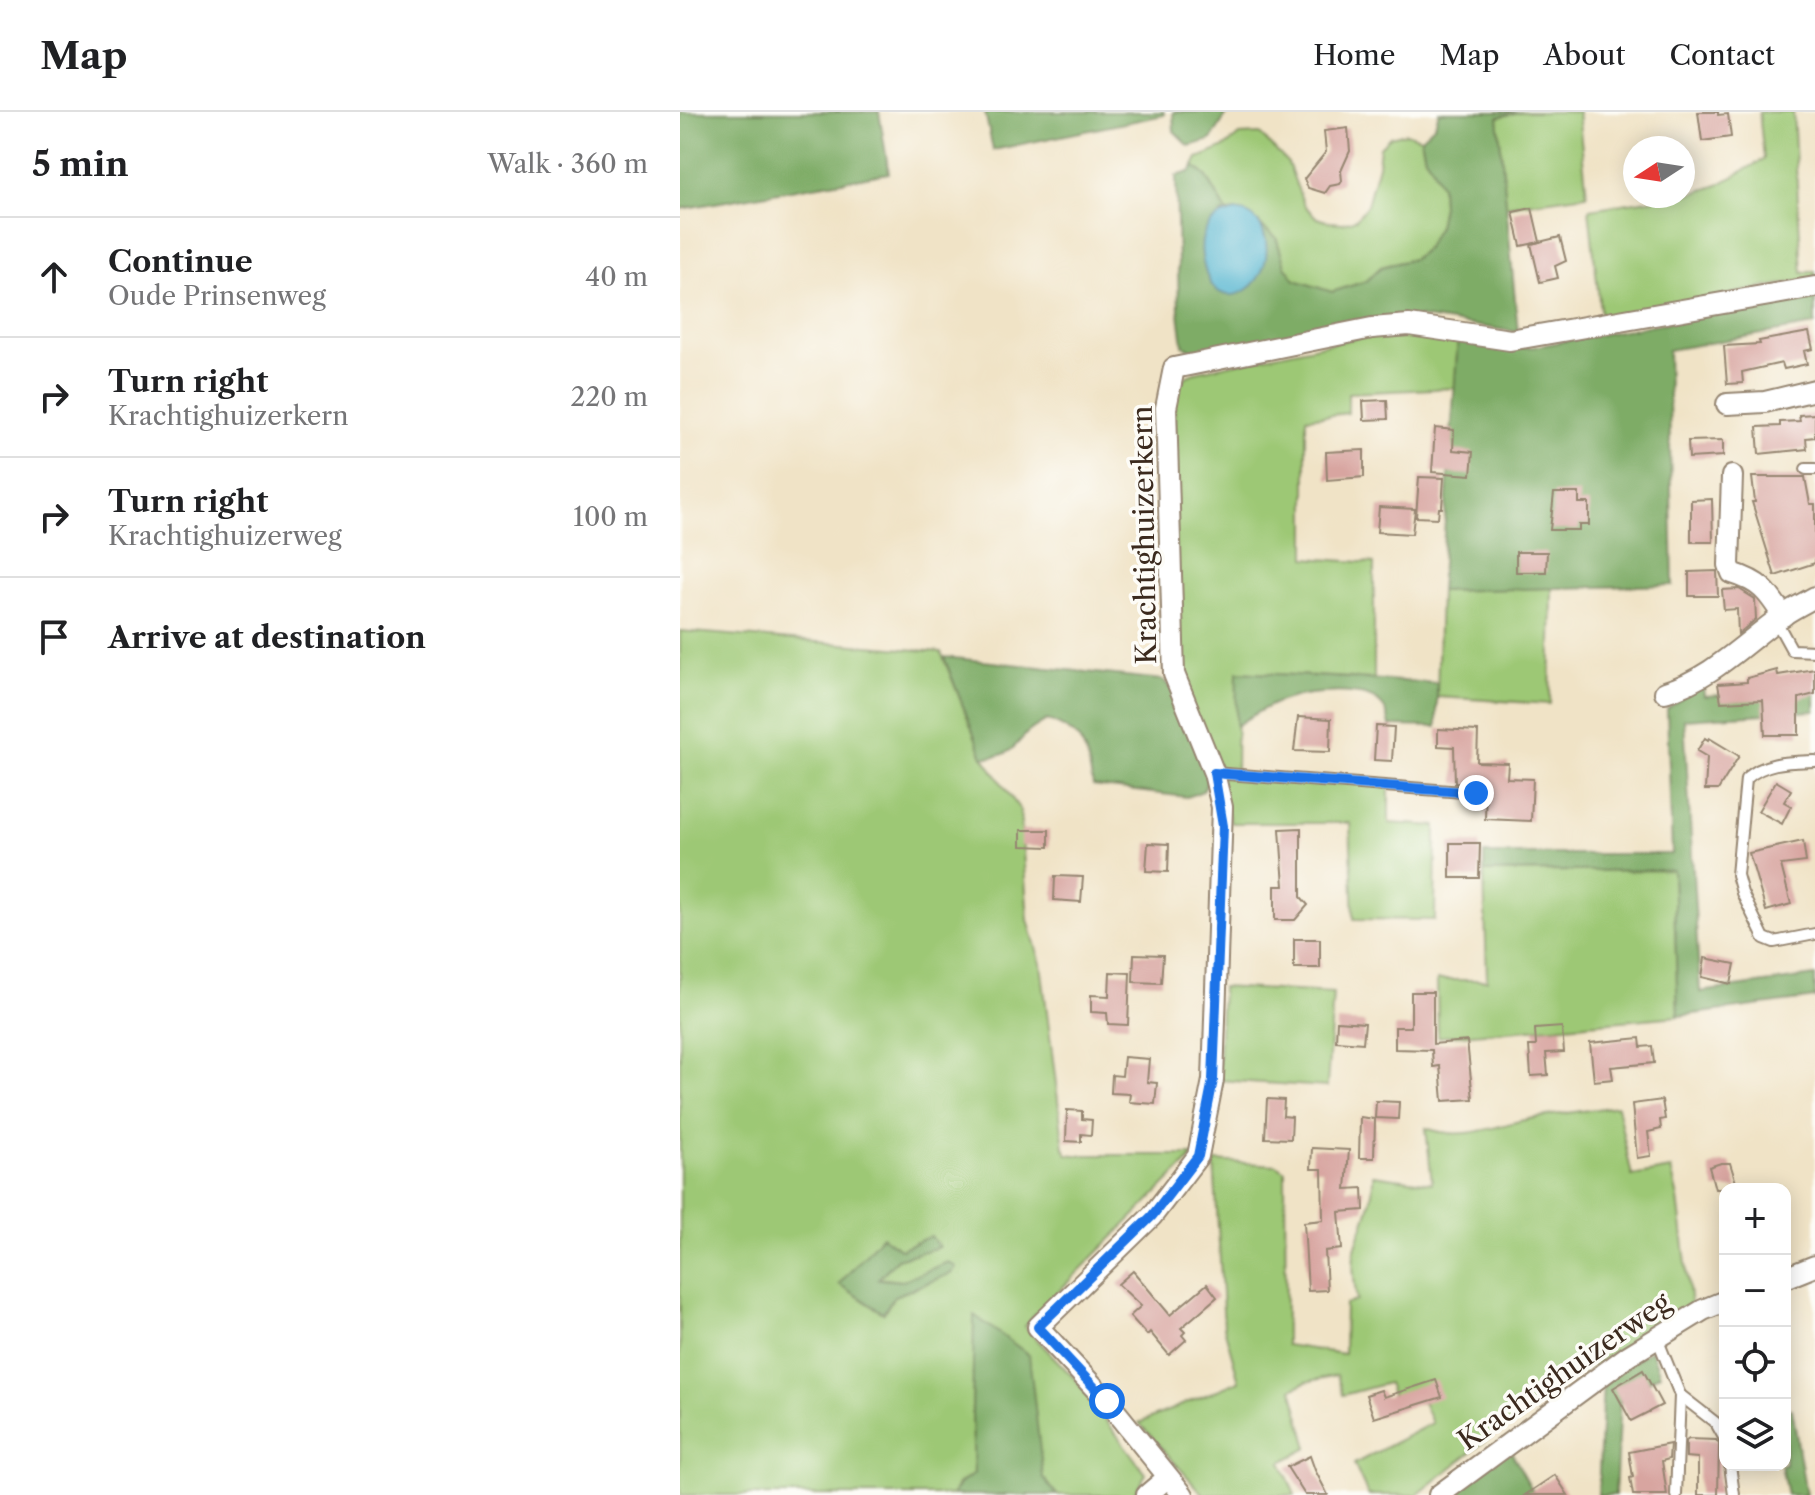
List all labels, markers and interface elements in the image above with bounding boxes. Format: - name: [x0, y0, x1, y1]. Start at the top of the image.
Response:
- text: Map: [40, 32, 128, 79]
- text: Home: [1313, 38, 1395, 72]
- text: Map: [1439, 38, 1499, 72]
- text: About: [1543, 38, 1625, 72]
- text: Contact: [1669, 38, 1775, 72]
- north arrow: [1623, 136, 1695, 208]
- text: 5 min: [32, 143, 129, 185]
- text: Walk · 360 m: [488, 148, 648, 180]
- text: Continue: [108, 243, 253, 280]
- icon: ahead: [32, 255, 76, 299]
- text: 40 m: [585, 261, 648, 293]
- text: Oude Prinsenweg: [108, 280, 326, 312]
- text: Turn right: [108, 363, 268, 400]
- icon: right: [32, 375, 76, 419]
- text: 220 m: [570, 381, 648, 413]
- text: Krachtighuizerkern: [108, 400, 348, 432]
- street label: Krachtighuizerkern: [1125, 405, 1163, 665]
- text: Turn right: [108, 483, 268, 520]
- icon: right: [32, 495, 76, 539]
- text: 100 m: [573, 501, 648, 533]
- text: Krachtighuizerweg: [108, 520, 342, 552]
- icon: arrive: [32, 615, 76, 659]
- text: Arrive at destination: [108, 619, 426, 656]
- route end: [1458, 775, 1494, 811]
- map controls: [1719, 1183, 1791, 1471]
- button: +: [1719, 1183, 1791, 1255]
- button: −: [1719, 1255, 1791, 1327]
- street label: Krachtighuizerweg: [1451, 1285, 1677, 1457]
- button: locate: [1719, 1327, 1791, 1399]
- route start: [1089, 1383, 1125, 1419]
- button: layers: [1719, 1399, 1791, 1471]

